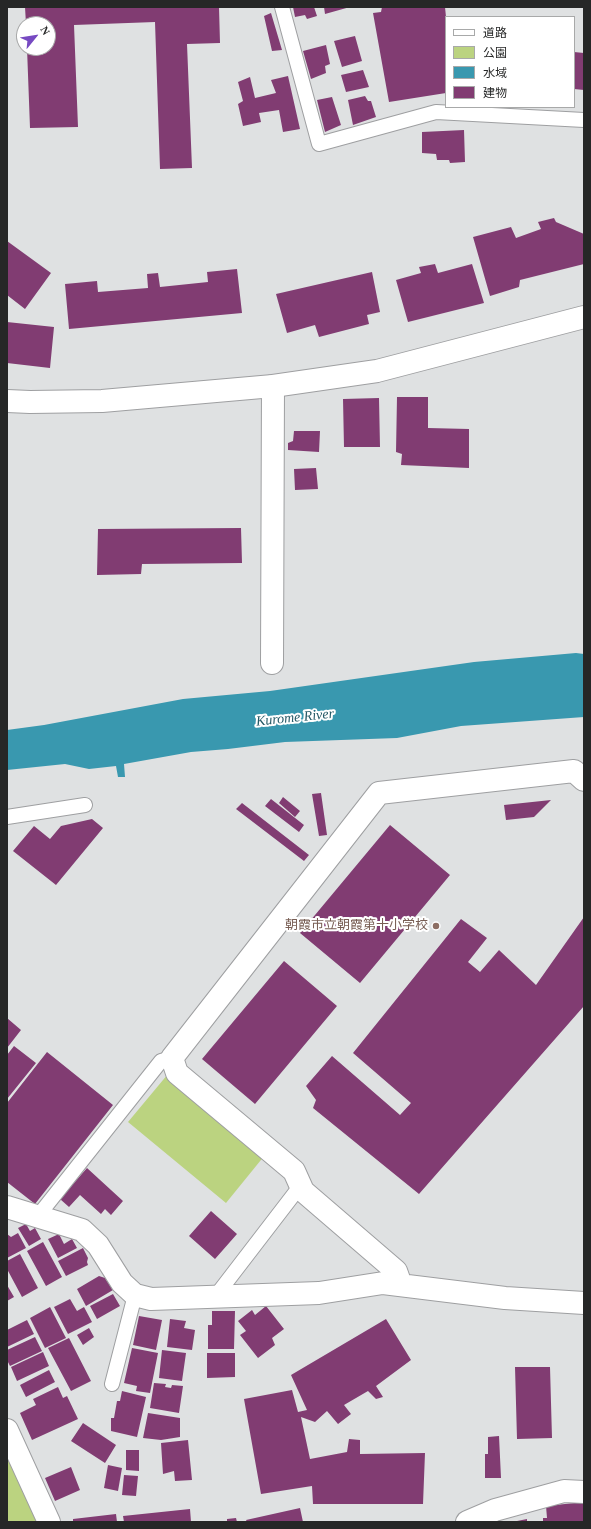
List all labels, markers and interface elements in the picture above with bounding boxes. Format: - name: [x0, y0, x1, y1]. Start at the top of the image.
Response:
- north arrow: [16, 16, 56, 56]
- legend: [445, 16, 575, 108]
- text: N: [38, 24, 53, 37]
- text: 道路: [483, 26, 507, 40]
- text: 公園: [483, 46, 507, 60]
- text: 水域: [483, 66, 507, 80]
- text: 建物: [483, 86, 507, 100]
- water label: Kurome River: [255, 706, 335, 730]
- place label: 朝霞市立朝霞第十小学校: [285, 918, 428, 934]
- marker: 朝霞市立朝霞第十小学校: [431, 921, 441, 931]

